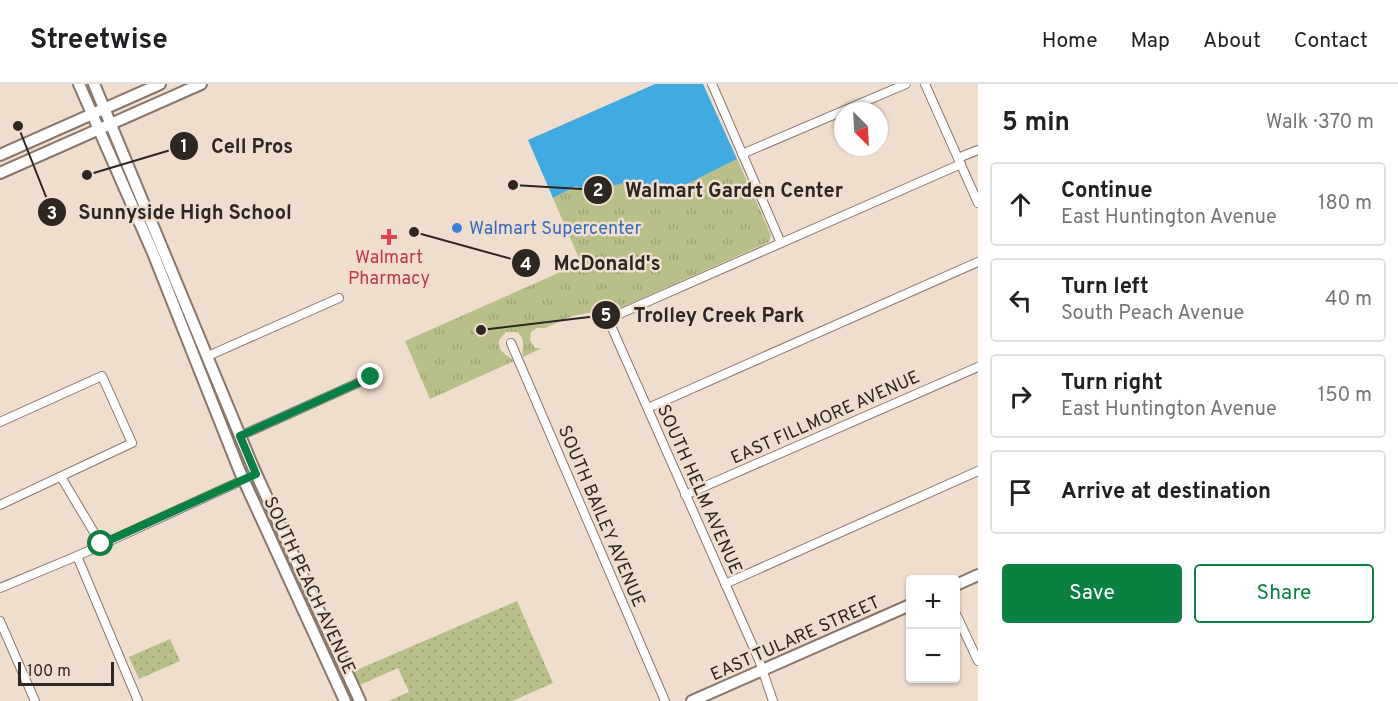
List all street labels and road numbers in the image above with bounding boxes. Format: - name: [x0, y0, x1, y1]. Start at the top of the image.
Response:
- street label: EAST FILLMORE AVENUE: [727, 366, 924, 471]
- street label: SOUTH HELM AVENUE: [651, 401, 746, 578]
- street label: SOUTH BAILEY AVENUE: [552, 422, 649, 611]
- street label: SOUTH PEACH AVENUE: [257, 493, 360, 678]
- street label: EAST TULARE STREET: [707, 592, 884, 687]

